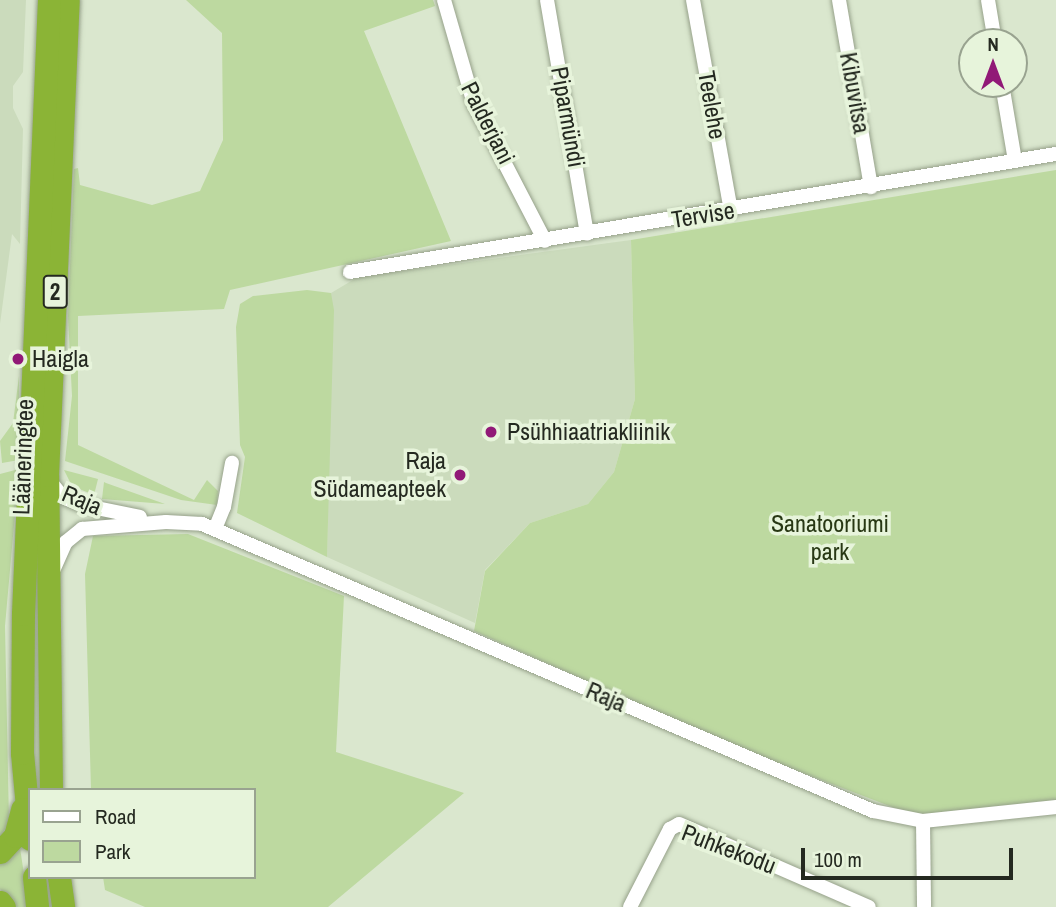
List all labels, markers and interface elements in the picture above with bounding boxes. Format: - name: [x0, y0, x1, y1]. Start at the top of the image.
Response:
- north arrow: [958, 28, 1028, 98]
- text: N: [987, 31, 999, 57]
- street label: Kibuvitsa: [834, 50, 876, 136]
- street label: Piparmündi: [545, 64, 591, 170]
- street label: Teelehe: [692, 69, 732, 141]
- street label: Palderjani: [455, 77, 521, 169]
- street label: Tervise: [669, 196, 737, 234]
- road number: 2: [43, 272, 67, 312]
- place label: Haigla: [32, 345, 89, 373]
- marker: Haigla: [10, 351, 26, 367]
- street label: Lääneringtee: [7, 399, 39, 515]
- place label: Psühhiaatriakliinik: [507, 418, 670, 446]
- marker: Psühhiaatriakliinik: [481, 422, 501, 442]
- place label: Raja Südameapteek: [314, 447, 446, 503]
- marker: Raja Südameapteek: [452, 467, 468, 483]
- street label: Raja: [58, 479, 106, 521]
- park label: Sanatooriumi park: [771, 510, 889, 566]
- street label: Raja: [582, 676, 630, 718]
- legend: [28, 788, 256, 879]
- text: Road: [95, 802, 136, 831]
- street label: Puhkekodu: [678, 818, 780, 880]
- scale bar: [804, 834, 1016, 878]
- text: Park: [95, 837, 130, 866]
- text: 100 m: [814, 845, 862, 874]

